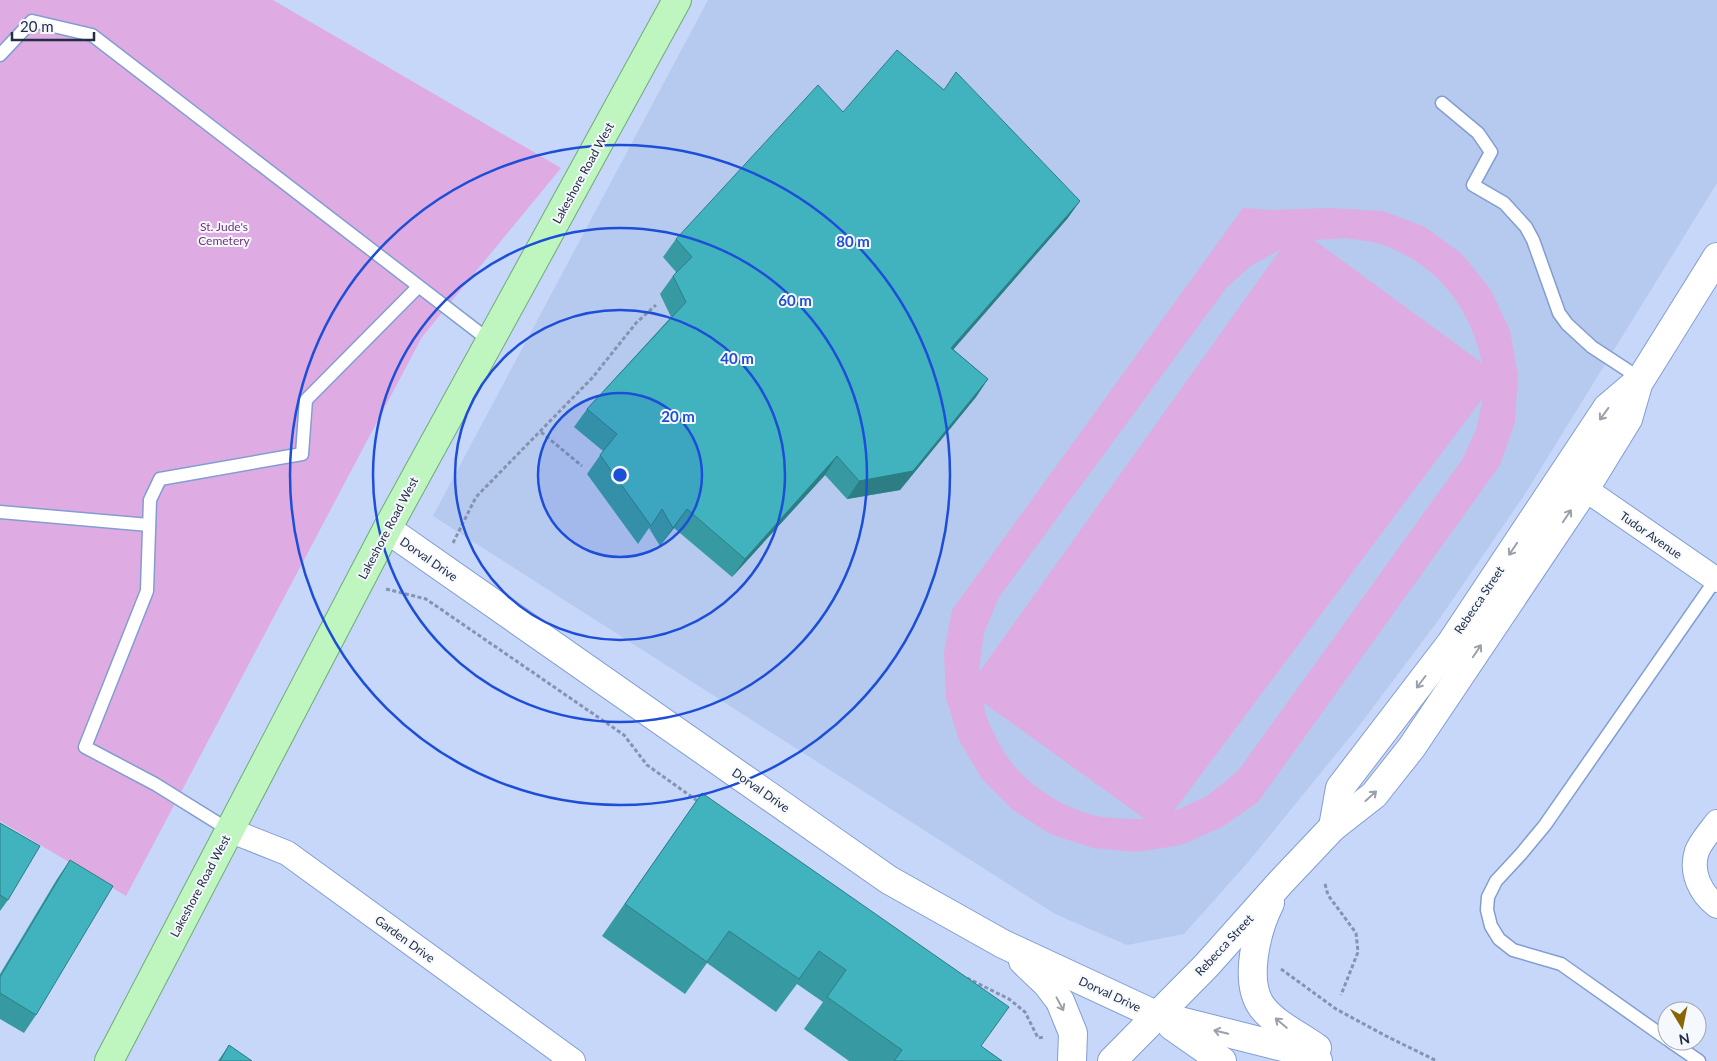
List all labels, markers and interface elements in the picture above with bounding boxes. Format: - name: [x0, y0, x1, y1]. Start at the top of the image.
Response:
- scale bar: [12, 10, 95, 42]
- text: 20 m: [20, 17, 54, 35]
- street label: Lakeshore Road West: [549, 119, 617, 226]
- park label: St. Jude's Cemetery: [198, 219, 251, 248]
- text: 80 m: [836, 232, 870, 250]
- text: 60 m: [778, 291, 812, 309]
- text: 40 m: [720, 349, 754, 367]
- one-way arrow: [1599, 406, 1609, 420]
- text: 20 m: [661, 407, 695, 425]
- centre of rings: [611, 466, 629, 484]
- street label: Lakeshore Road West: [355, 474, 422, 582]
- street label: Tudor Avenue: [1617, 508, 1685, 562]
- one-way arrow: [1562, 509, 1572, 523]
- street label: Dorval Drive: [397, 534, 461, 584]
- one-way arrow: [1508, 541, 1518, 555]
- street label: Rebecca Street: [1451, 563, 1508, 637]
- one-way arrow: [1471, 644, 1482, 658]
- one-way arrow: [1416, 675, 1426, 689]
- street label: Dorval Drive: [729, 765, 793, 815]
- one-way arrow: [1364, 791, 1377, 803]
- street label: Lakeshore Road West: [167, 832, 234, 940]
- street label: Rebecca Street: [1192, 911, 1257, 979]
- street label: Garden Drive: [372, 912, 438, 966]
- street label: Dorval Drive: [1077, 973, 1143, 1015]
- one-way arrow: [1055, 996, 1065, 1011]
- north arrow: [1657, 1001, 1707, 1051]
- one-way arrow: [1274, 1017, 1287, 1029]
- one-way arrow: [1214, 1027, 1230, 1036]
- text: N: [1678, 1030, 1691, 1049]

